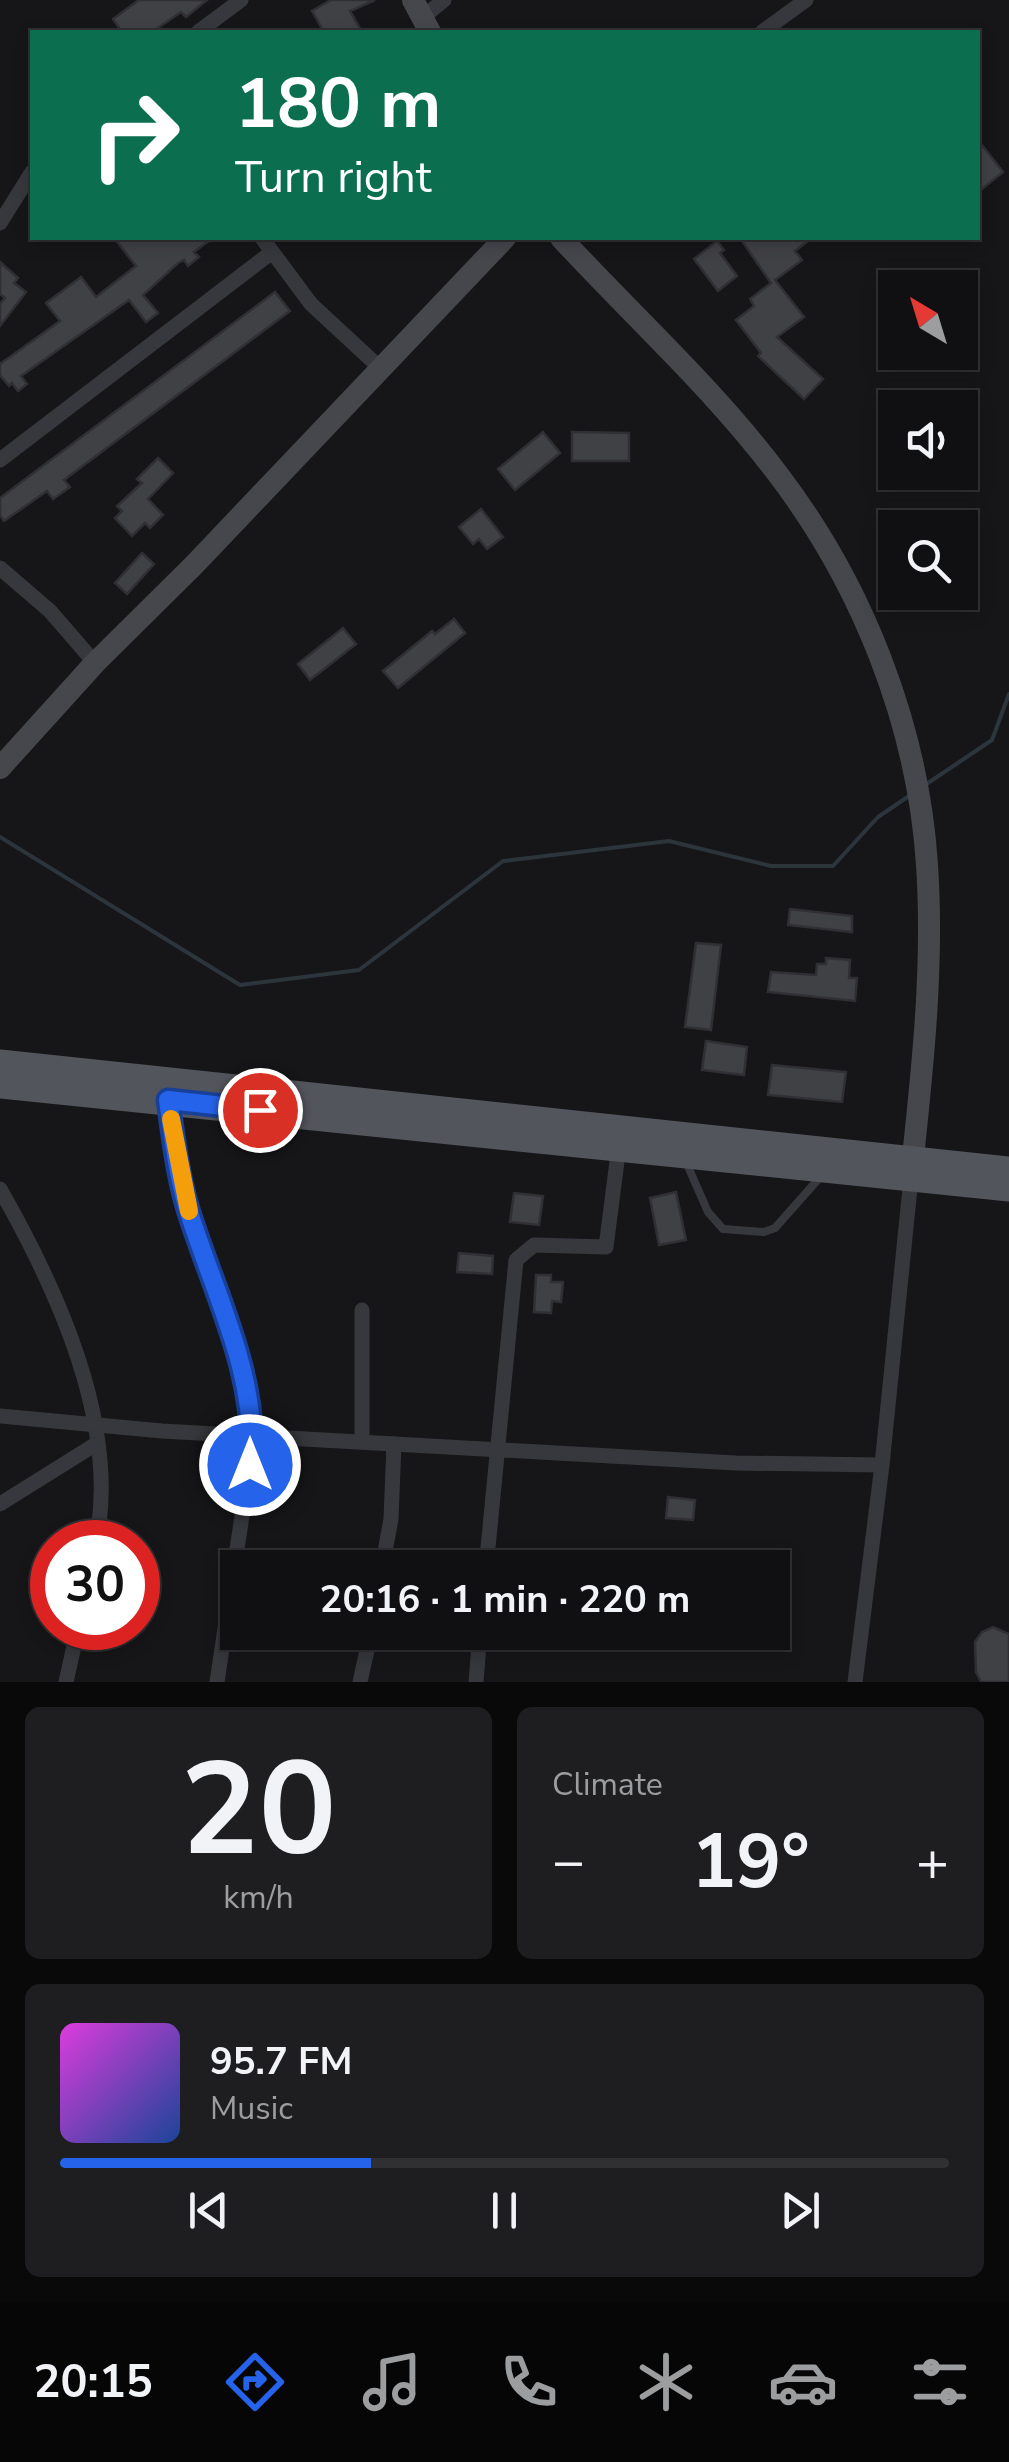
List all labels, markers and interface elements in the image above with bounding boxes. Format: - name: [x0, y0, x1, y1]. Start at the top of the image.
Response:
- text: 180 m: [235, 56, 441, 152]
- icon: right: [70, 70, 200, 200]
- text: Turn right: [235, 147, 432, 208]
- north arrow: [878, 270, 978, 370]
- map controls: [878, 270, 978, 610]
- button: sound: [878, 390, 978, 490]
- button: search: [878, 510, 978, 610]
- pin: [218, 1068, 303, 1153]
- icon: arrive: [233, 1083, 288, 1138]
- position arrow: [198, 1413, 302, 1517]
- speed limit sign: 30: [30, 1520, 160, 1650]
- text: 20:16 · 1 min · 220 m: [320, 1574, 690, 1625]
- text: 20: [180, 1722, 337, 1899]
- text: Climate: [552, 1763, 663, 1806]
- text: 19°: [691, 1811, 810, 1913]
- text: −: [552, 1824, 585, 1899]
- text: +: [916, 1824, 949, 1899]
- text: km/h: [223, 1876, 294, 1919]
- text: 95.7 FM: [210, 2036, 352, 2087]
- text: Music: [210, 2087, 293, 2130]
- icon: previous: [181, 2183, 236, 2238]
- icon: pause: [477, 2183, 532, 2238]
- icon: next: [773, 2183, 828, 2238]
- icon: directions: [220, 2347, 290, 2417]
- icon: music: [357, 2347, 427, 2417]
- icon: phone: [494, 2347, 564, 2417]
- icon: climate: [631, 2347, 701, 2417]
- icon: car: [768, 2347, 838, 2417]
- icon: filters: [905, 2347, 975, 2417]
- text: 20:15: [34, 2352, 153, 2413]

